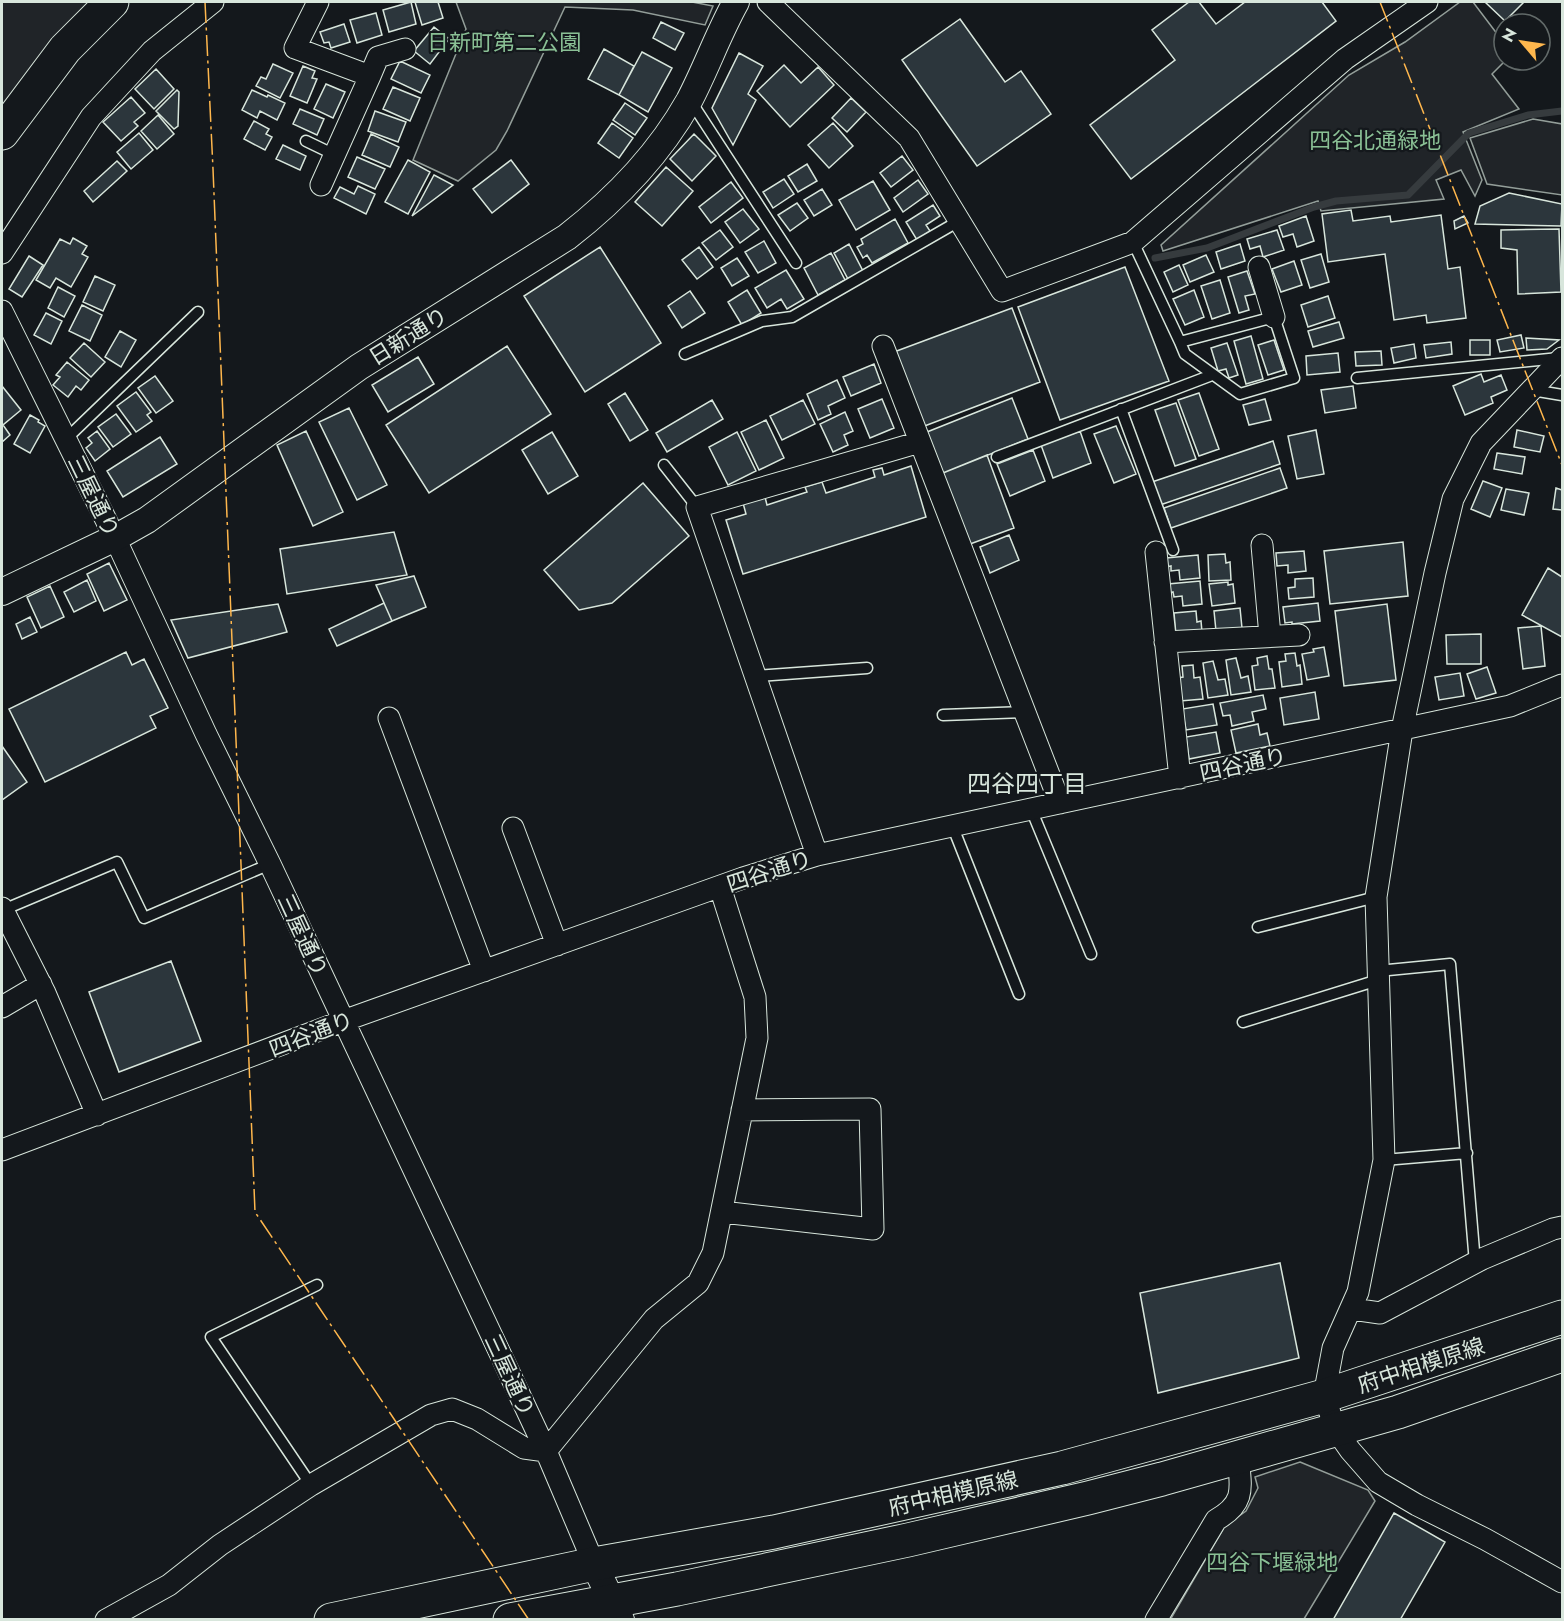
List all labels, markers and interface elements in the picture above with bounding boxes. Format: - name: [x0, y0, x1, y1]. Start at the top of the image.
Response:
- north arrow: [1492, 12, 1552, 72]
- text: N: [1496, 24, 1522, 46]
- park label: 日新町第二公園: [427, 26, 581, 58]
- park label: 四谷北通緑地: [1309, 124, 1441, 156]
- street label: 日新通り: [362, 299, 454, 373]
- street label: 三屋通り: [60, 449, 128, 543]
- street label: 四谷通り: [1197, 739, 1289, 789]
- district label: 四谷四丁目: [967, 766, 1087, 801]
- street label: 四谷通り: [722, 842, 816, 900]
- street label: 三屋通り: [270, 888, 336, 982]
- street label: 四谷通り: [264, 1003, 358, 1065]
- street label: 三屋通り: [477, 1328, 543, 1422]
- street label: 府中相模原線: [1353, 1329, 1489, 1401]
- street label: 府中相模原線: [885, 1463, 1021, 1523]
- park label: 四谷下堰緑地: [1206, 1546, 1338, 1578]

